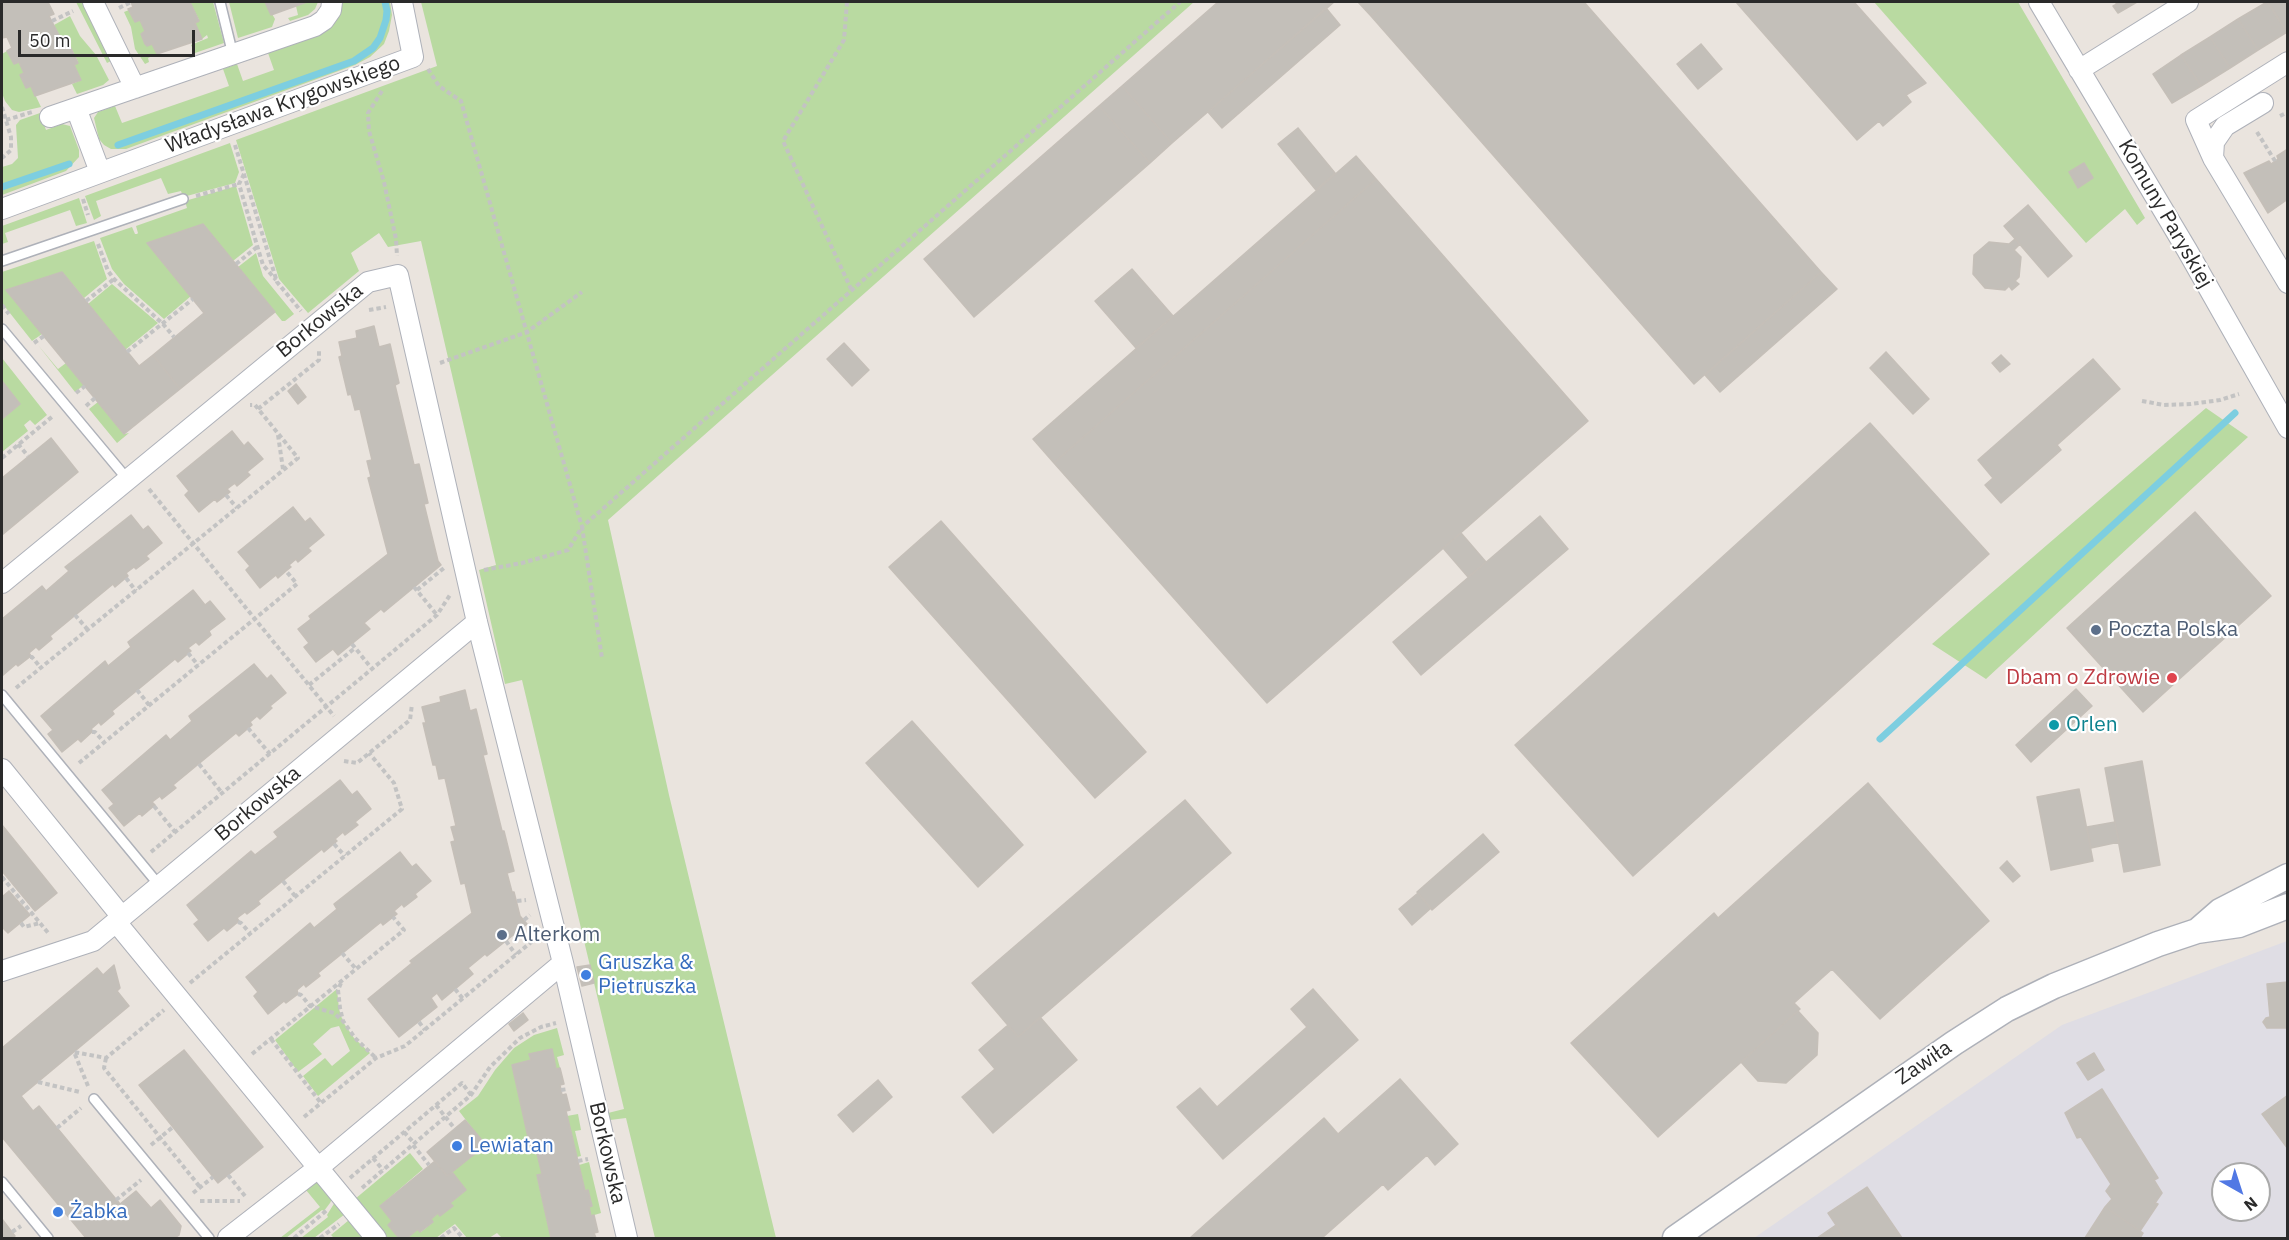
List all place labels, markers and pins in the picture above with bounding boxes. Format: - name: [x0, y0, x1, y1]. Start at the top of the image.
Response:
- place label: Poczta Polska: [2108, 617, 2238, 643]
- marker: Poczta Polska: [2089, 623, 2103, 637]
- place label: Dbam o Zdrowie: [2006, 665, 2160, 691]
- marker: Dbam o Zdrowie: [2165, 671, 2179, 685]
- place label: Orlen: [2066, 712, 2118, 738]
- marker: Orlen: [2047, 718, 2061, 732]
- place label: Alterkom: [514, 922, 600, 948]
- marker: Alterkom: [495, 928, 509, 942]
- place label: Gruszka & Pietruszka: [598, 950, 696, 1000]
- marker: Gruszka & Pietruszka: [579, 968, 593, 982]
- place label: Lewiatan: [469, 1133, 554, 1159]
- marker: Lewiatan: [450, 1139, 464, 1153]
- place label: Żabka: [70, 1199, 128, 1225]
- marker: Żabka: [51, 1205, 65, 1219]

